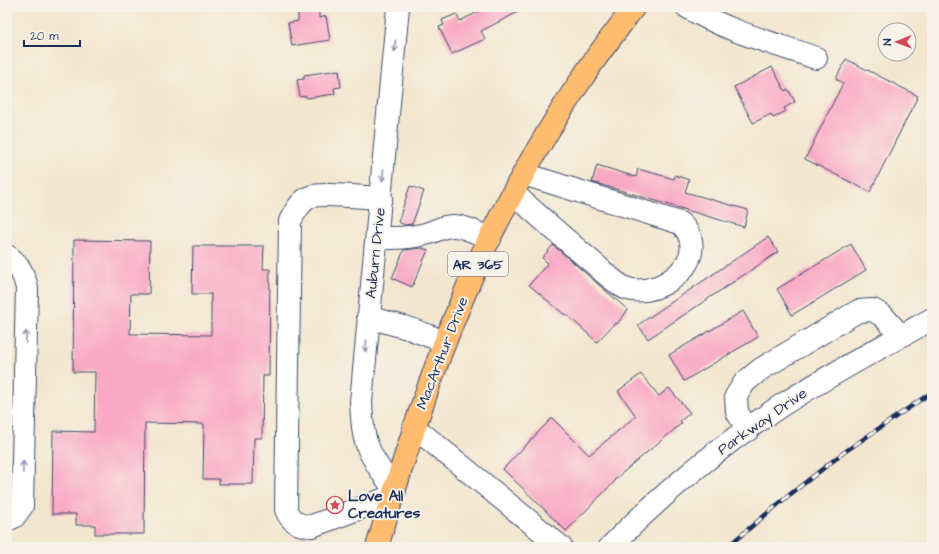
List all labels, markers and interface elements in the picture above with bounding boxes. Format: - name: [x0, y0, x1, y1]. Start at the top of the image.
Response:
- scale bar: [24, 22, 80, 48]
- north arrow: [877, 22, 917, 62]
- text: 20 m: [30, 28, 59, 45]
- text: N: [880, 38, 895, 46]
- one-way arrow: [391, 39, 398, 52]
- one-way arrow: [380, 168, 387, 181]
- street label: Auburn Drive: [360, 207, 391, 300]
- road number: AR 365: [448, 252, 508, 276]
- street label: MacArthur Drive: [411, 294, 474, 412]
- one-way arrow: [22, 331, 30, 344]
- one-way arrow: [362, 339, 369, 352]
- street label: Parkway Drive: [713, 383, 812, 461]
- one-way arrow: [19, 461, 27, 474]
- place label: Love All Creatures: [348, 486, 421, 524]
- place icon: Love All Creatures: [325, 495, 345, 515]

